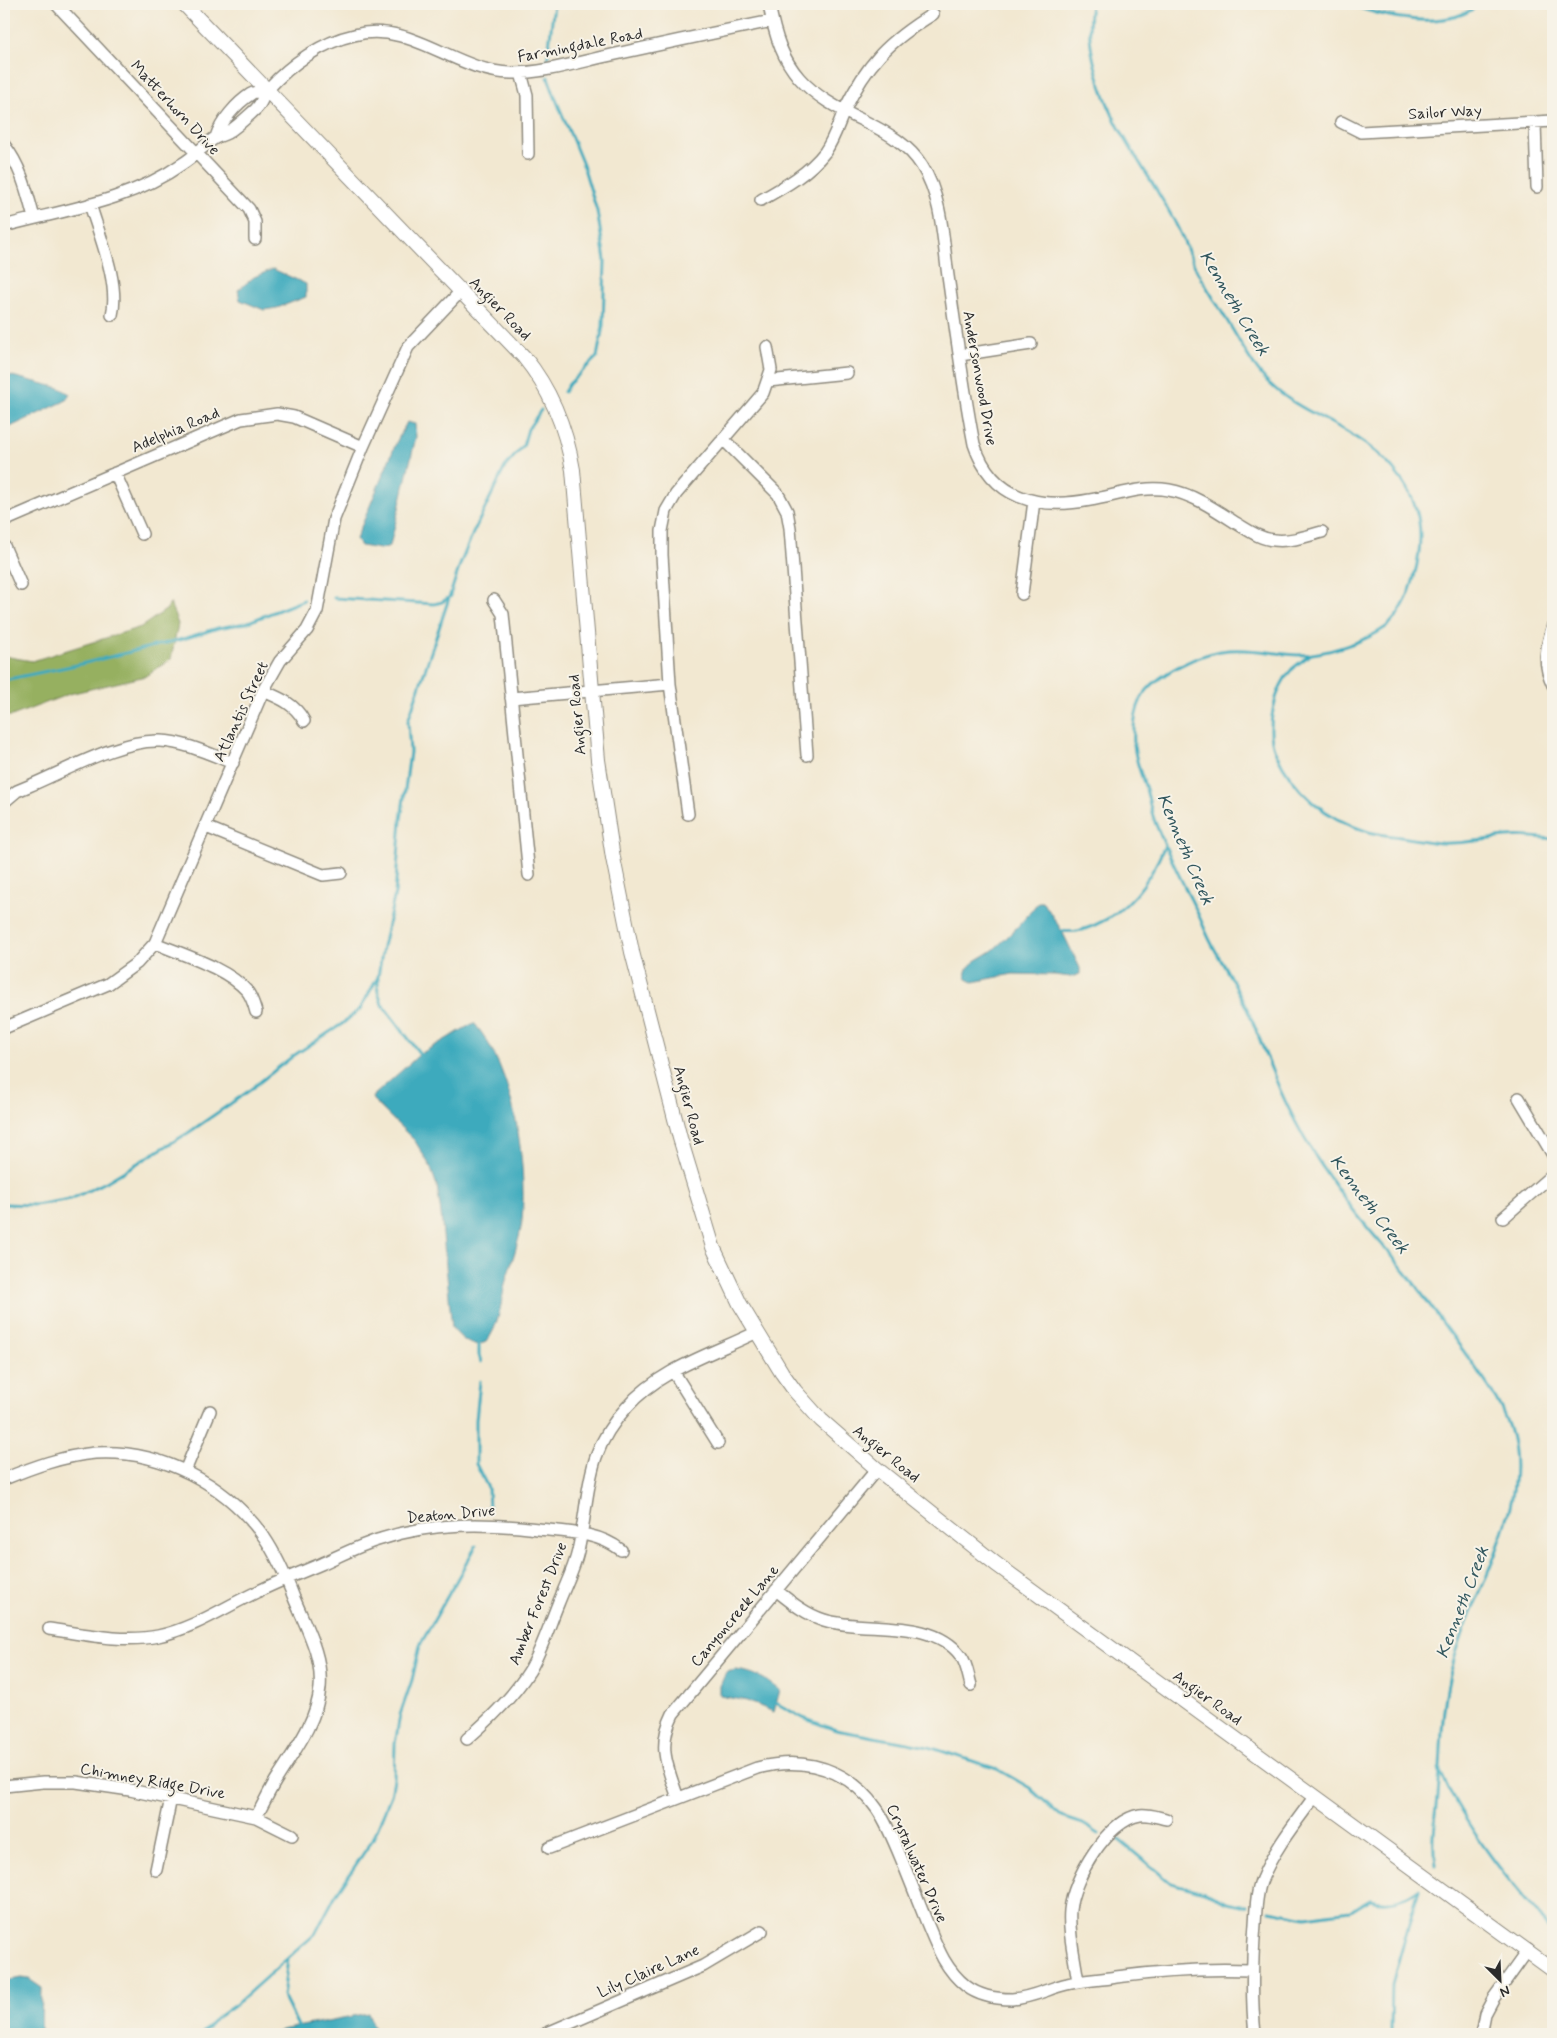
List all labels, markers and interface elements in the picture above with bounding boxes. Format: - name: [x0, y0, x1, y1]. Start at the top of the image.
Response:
- street label: Farmingdale Road: [516, 23, 645, 69]
- street label: Matterhorn Drive: [125, 56, 224, 160]
- street label: Sailor Way: [1408, 100, 1482, 125]
- water label: Kenneth Creek: [1193, 247, 1275, 361]
- street label: Angier Road: [463, 273, 536, 346]
- street label: Andersonwood Drive: [957, 309, 1002, 447]
- street label: Adelphia Road: [128, 402, 223, 458]
- street label: Atlantis Street: [209, 658, 274, 765]
- street label: Angier Road: [563, 673, 592, 756]
- water label: Kenneth Creek: [1151, 790, 1219, 909]
- street label: Angier Road: [667, 1063, 709, 1148]
- water label: Kenneth Creek: [1324, 1150, 1414, 1259]
- street label: Angier Road: [847, 1420, 924, 1489]
- street label: Deaton Drive: [406, 1500, 496, 1529]
- street label: Amber Forest Drive: [504, 1539, 573, 1668]
- water label: Kenneth Creek: [1431, 1543, 1495, 1662]
- street label: Canyoncreek Lane: [686, 1560, 785, 1672]
- street label: Angier Road: [1168, 1666, 1246, 1731]
- street label: Chimney Ridge Drive: [78, 1758, 227, 1806]
- street label: Crystalwater Drive: [881, 1801, 952, 1926]
- street label: Lily Claire Lane: [594, 1940, 703, 2003]
- north arrow: [1474, 1956, 1524, 2006]
- text: N: [1497, 1981, 1513, 2001]

